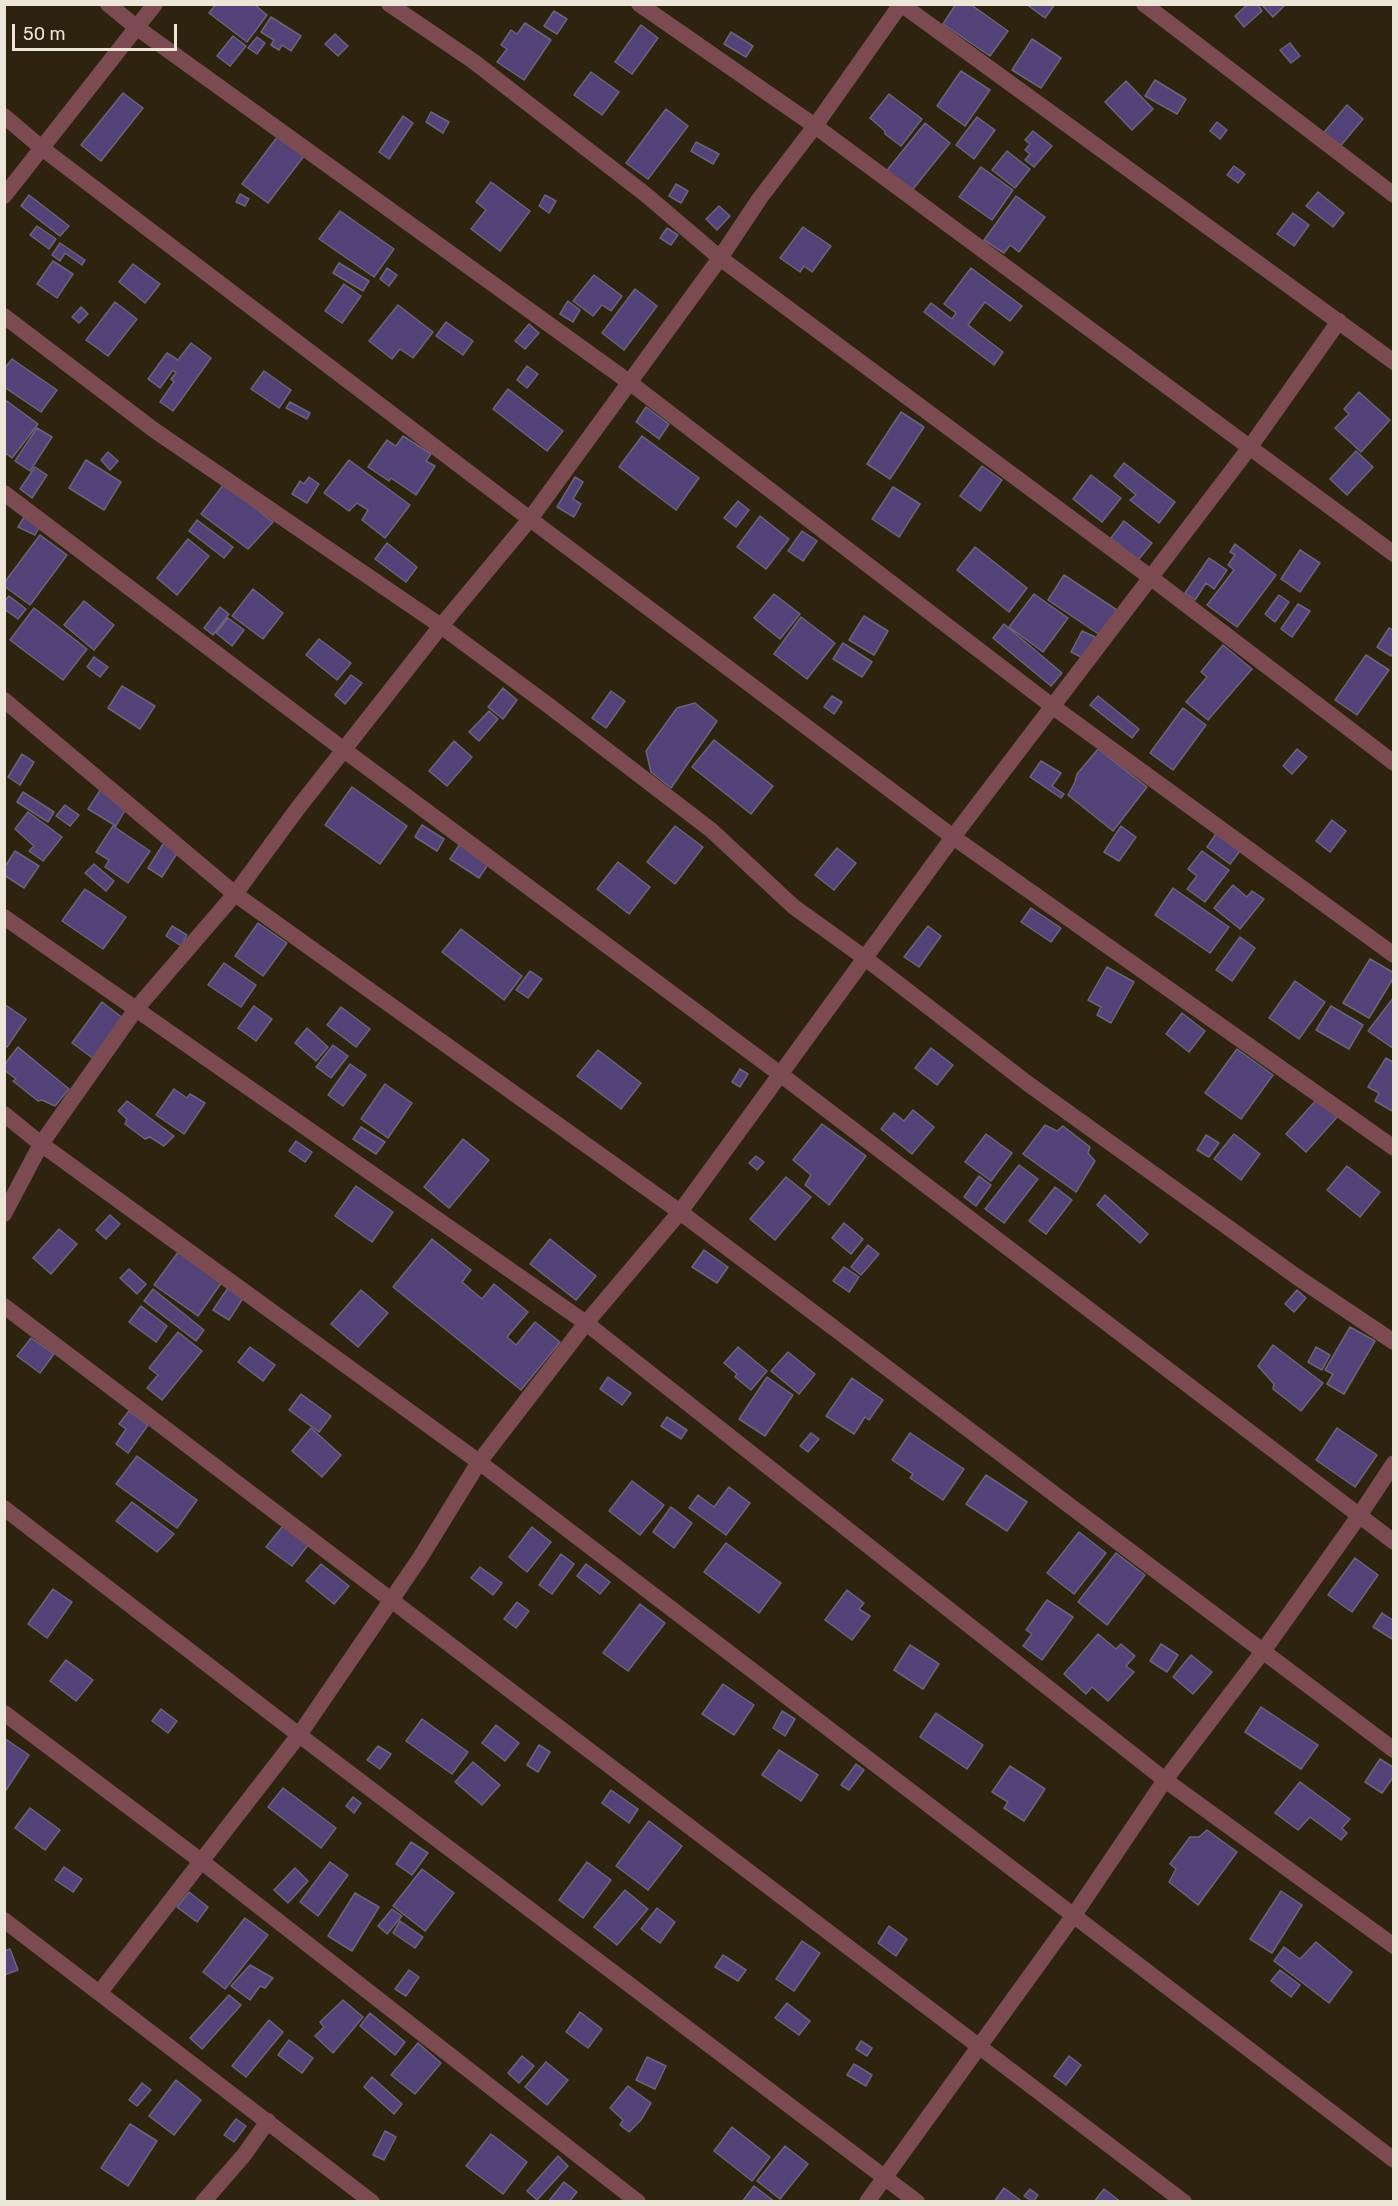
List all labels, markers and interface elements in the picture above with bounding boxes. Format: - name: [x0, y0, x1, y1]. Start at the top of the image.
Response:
- scale bar: [15, 12, 180, 50]
- text: 50 m: [23, 23, 66, 45]

